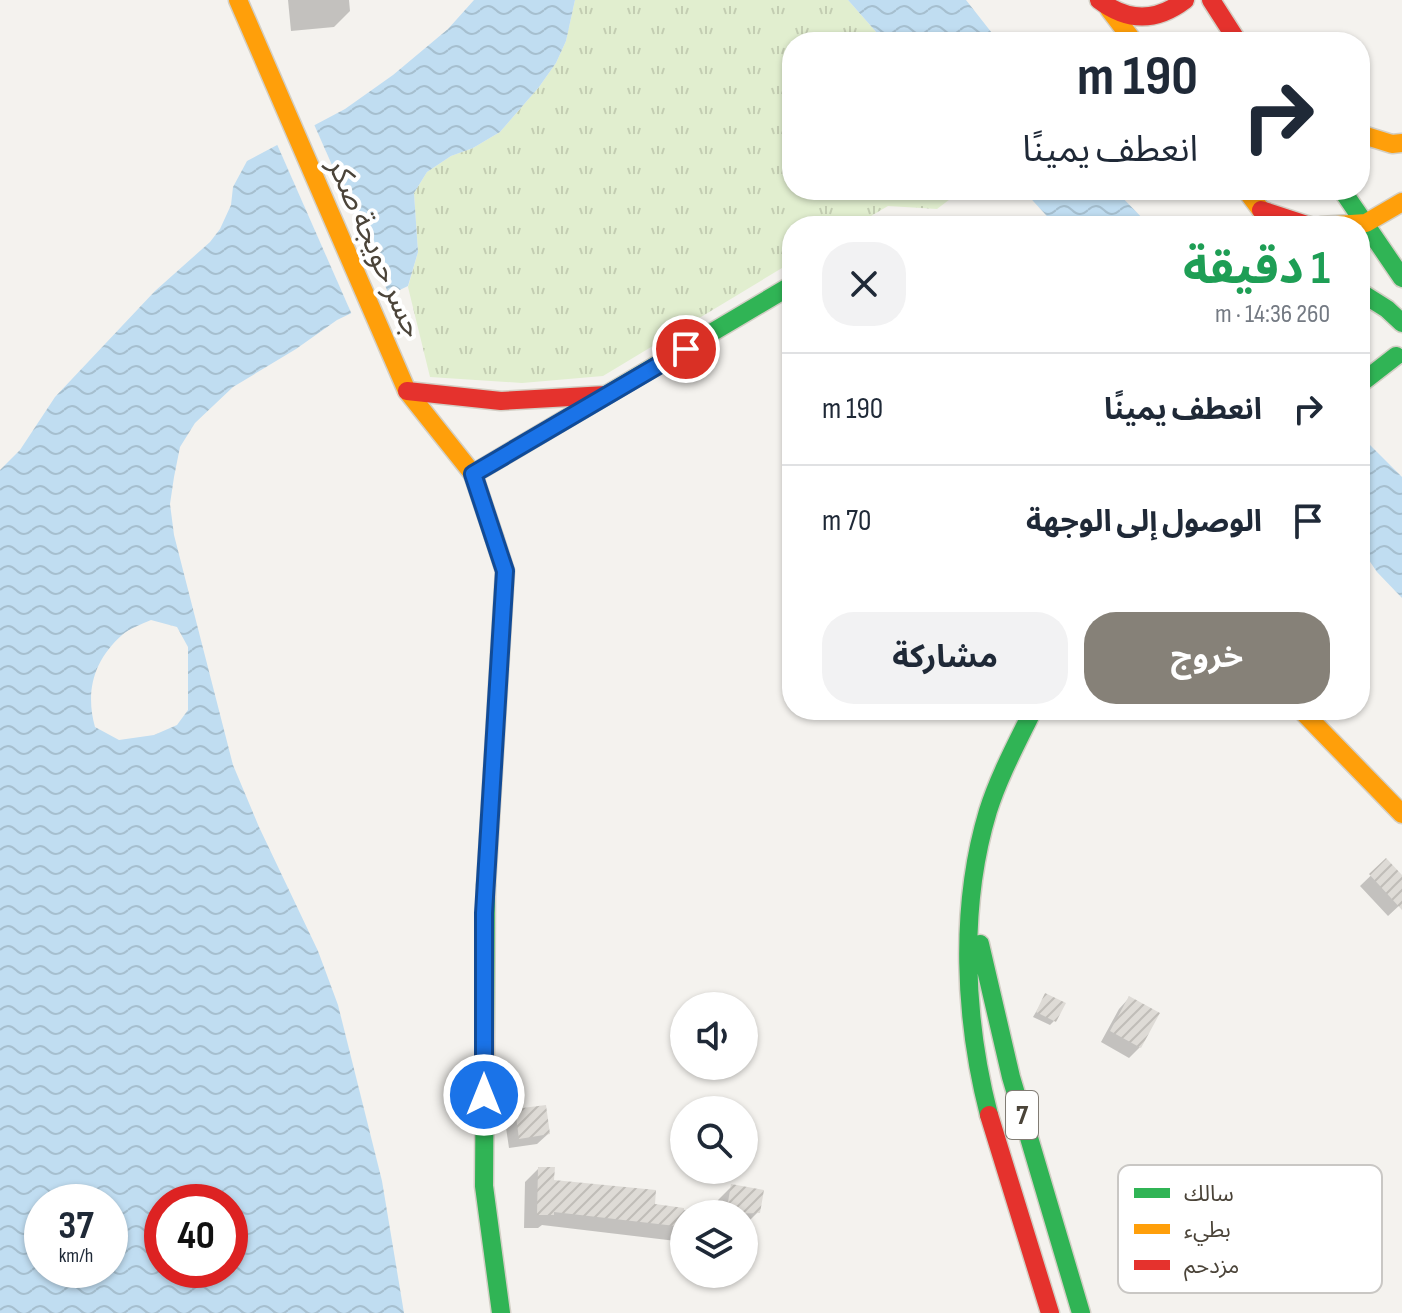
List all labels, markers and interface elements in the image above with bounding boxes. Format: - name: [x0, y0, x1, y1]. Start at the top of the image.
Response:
- text: 190 m: [1077, 44, 1198, 111]
- icon: right: [1226, 64, 1330, 168]
- text: انعطف يمينًا: [1022, 129, 1198, 172]
- street label: جسر حويجة صكر: [319, 151, 431, 344]
- text: 1 دقيقة: [1183, 240, 1330, 297]
- button: close: [822, 242, 906, 326]
- text: 260 m · 14:36: [1215, 299, 1330, 330]
- pin: [652, 315, 720, 383]
- icon: arrive: [664, 327, 708, 371]
- icon: right: [1286, 387, 1330, 431]
- text: 190 m: [822, 391, 883, 427]
- text: انعطف يمينًا: [1104, 392, 1262, 428]
- icon: arrive: [1286, 499, 1330, 543]
- text: 70 m: [822, 503, 871, 539]
- text: الوصول إلى الوجهة: [1026, 504, 1262, 540]
- button: مشاركة: [822, 612, 1068, 704]
- button: خروج: [1084, 612, 1330, 704]
- map controls: [670, 992, 758, 1288]
- button: sound: [670, 992, 758, 1080]
- position arrow: [442, 1053, 526, 1137]
- road number: 7: [1006, 1091, 1038, 1139]
- button: search: [670, 1096, 758, 1184]
- legend: [1118, 1165, 1382, 1293]
- text: سالك: [1184, 1181, 1234, 1208]
- speed limit sign: 40: [144, 1184, 248, 1288]
- button: layers: [670, 1200, 758, 1288]
- text: 37: [58, 1202, 94, 1250]
- text: بطيء: [1184, 1217, 1231, 1246]
- text: km/h: [59, 1244, 93, 1268]
- text: مزدحم: [1184, 1253, 1239, 1282]

